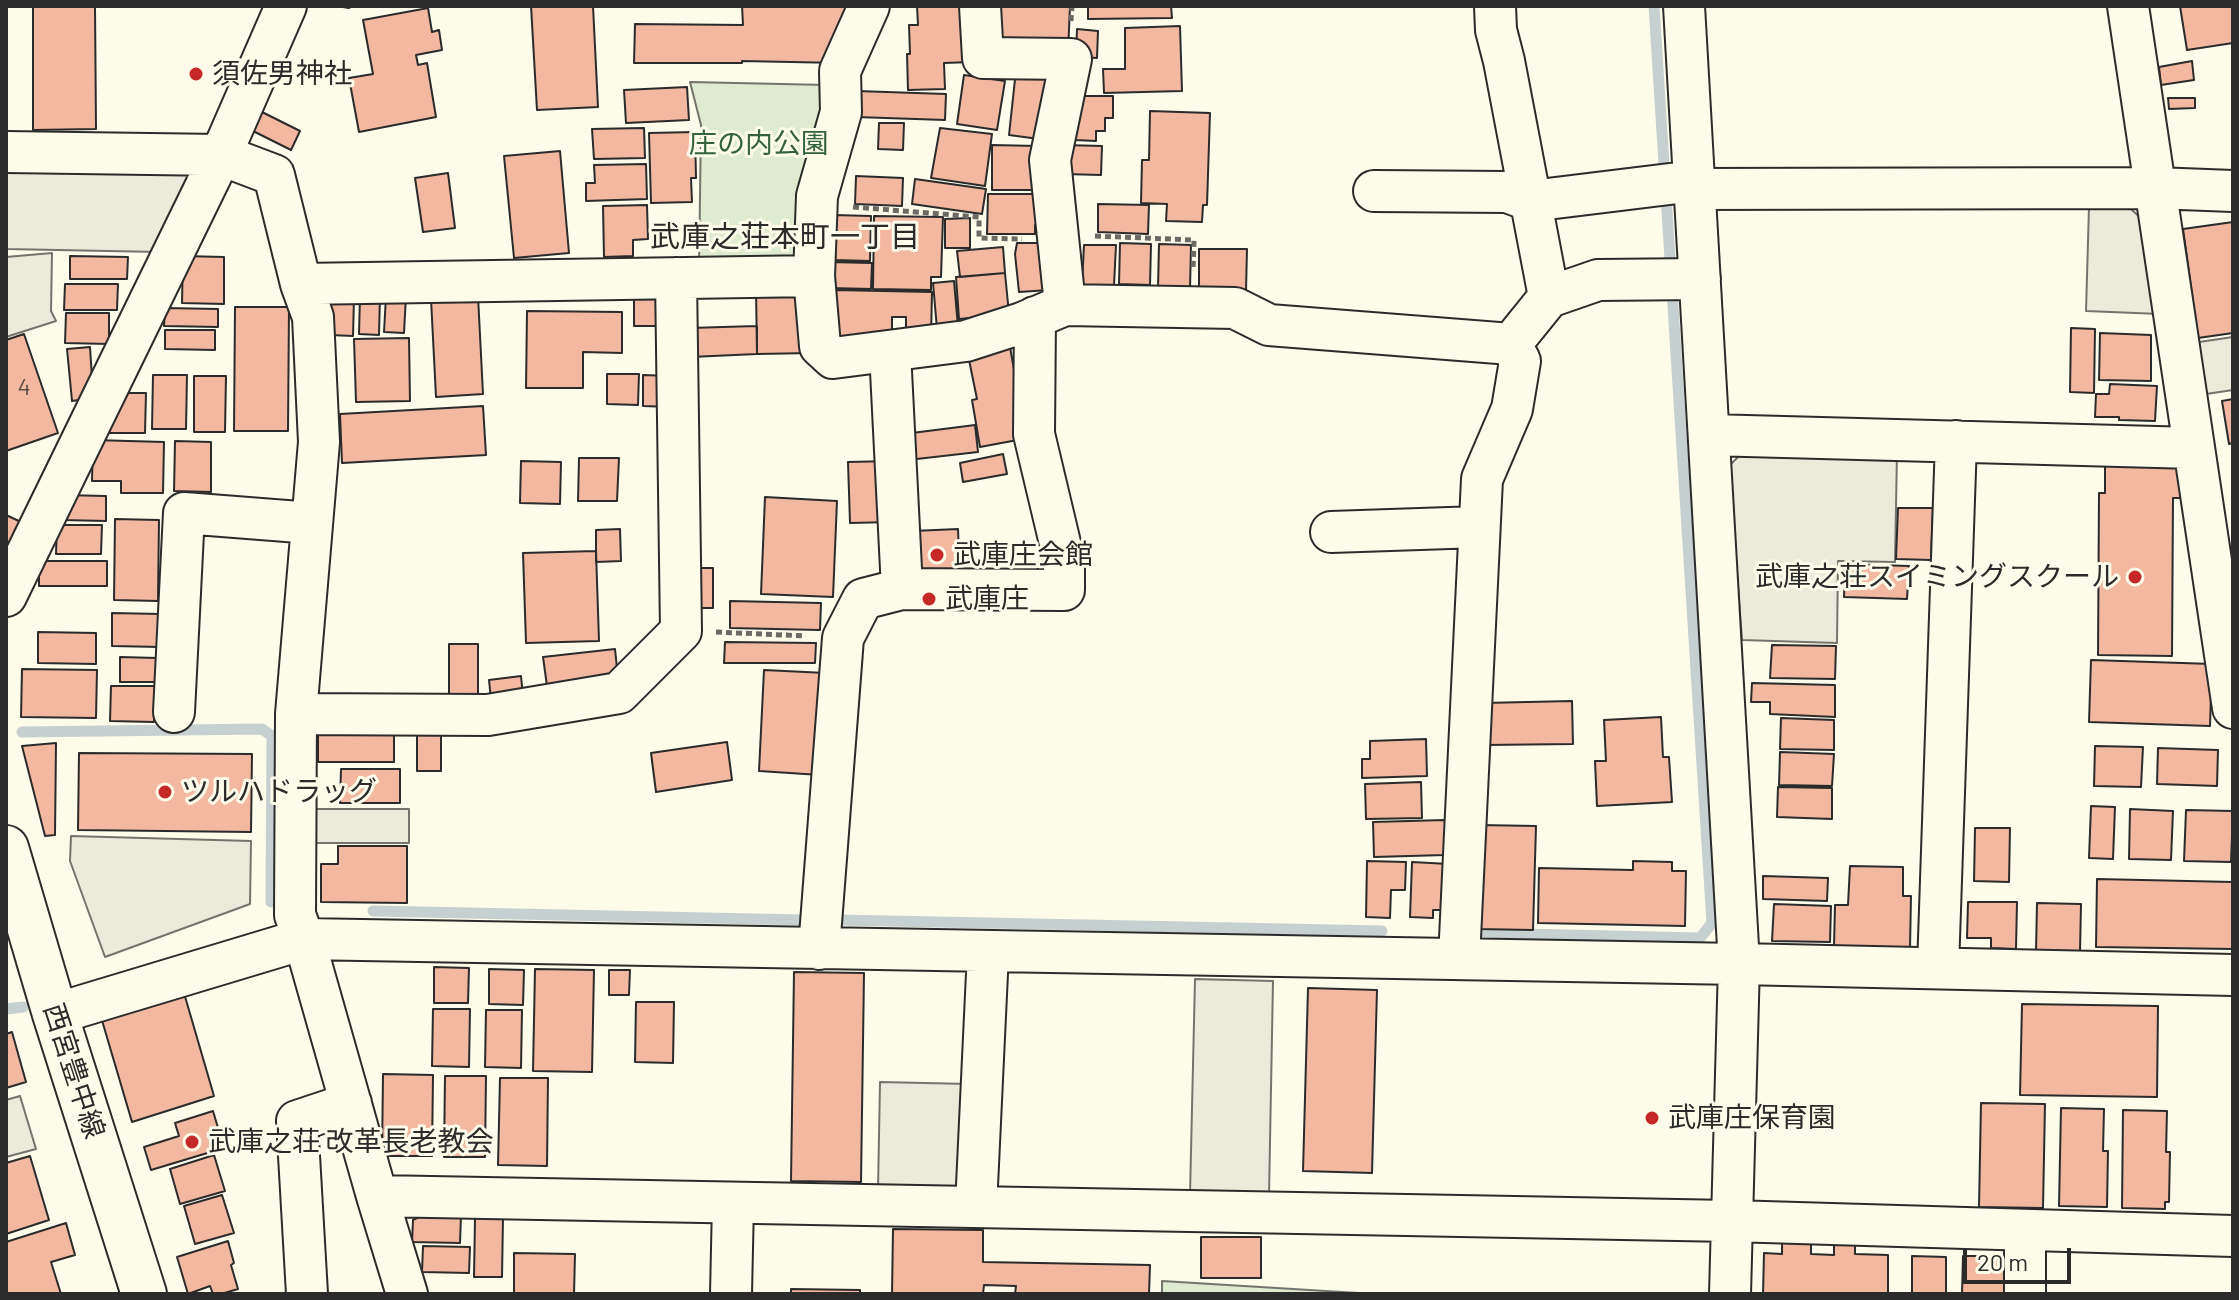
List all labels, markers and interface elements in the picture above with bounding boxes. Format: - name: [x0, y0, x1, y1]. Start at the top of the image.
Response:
- place label: 須佐男神社: [212, 57, 352, 91]
- marker: 須佐男神社: [187, 65, 205, 83]
- park label: 庄の内公園: [689, 127, 829, 161]
- district label: 武庫之荘本町一丁目: [650, 219, 920, 255]
- house number: 4: [17, 373, 31, 401]
- place label: 武庫庄会館: [953, 538, 1093, 572]
- marker: 武庫庄会館: [928, 546, 946, 564]
- place label: 武庫之荘スイミングスクール: [1755, 560, 2119, 594]
- marker: 武庫之荘スイミングスクール: [2126, 568, 2144, 586]
- place label: 武庫庄: [945, 582, 1029, 616]
- marker: 武庫庄: [920, 590, 938, 608]
- place label: ツルハドラッグ: [181, 775, 377, 809]
- marker: ツルハドラッグ: [156, 783, 174, 801]
- street label: 西宮豊中線: [36, 999, 112, 1143]
- place label: 武庫庄保育園: [1668, 1101, 1836, 1135]
- marker: 武庫庄保育園: [1643, 1109, 1661, 1127]
- place label: 武庫之荘 改革長老教会: [208, 1125, 494, 1159]
- marker: 武庫之荘 改革長老教会: [183, 1133, 201, 1151]
- scale bar: [1967, 1232, 2075, 1282]
- text: 20 m: [1977, 1247, 2028, 1276]

